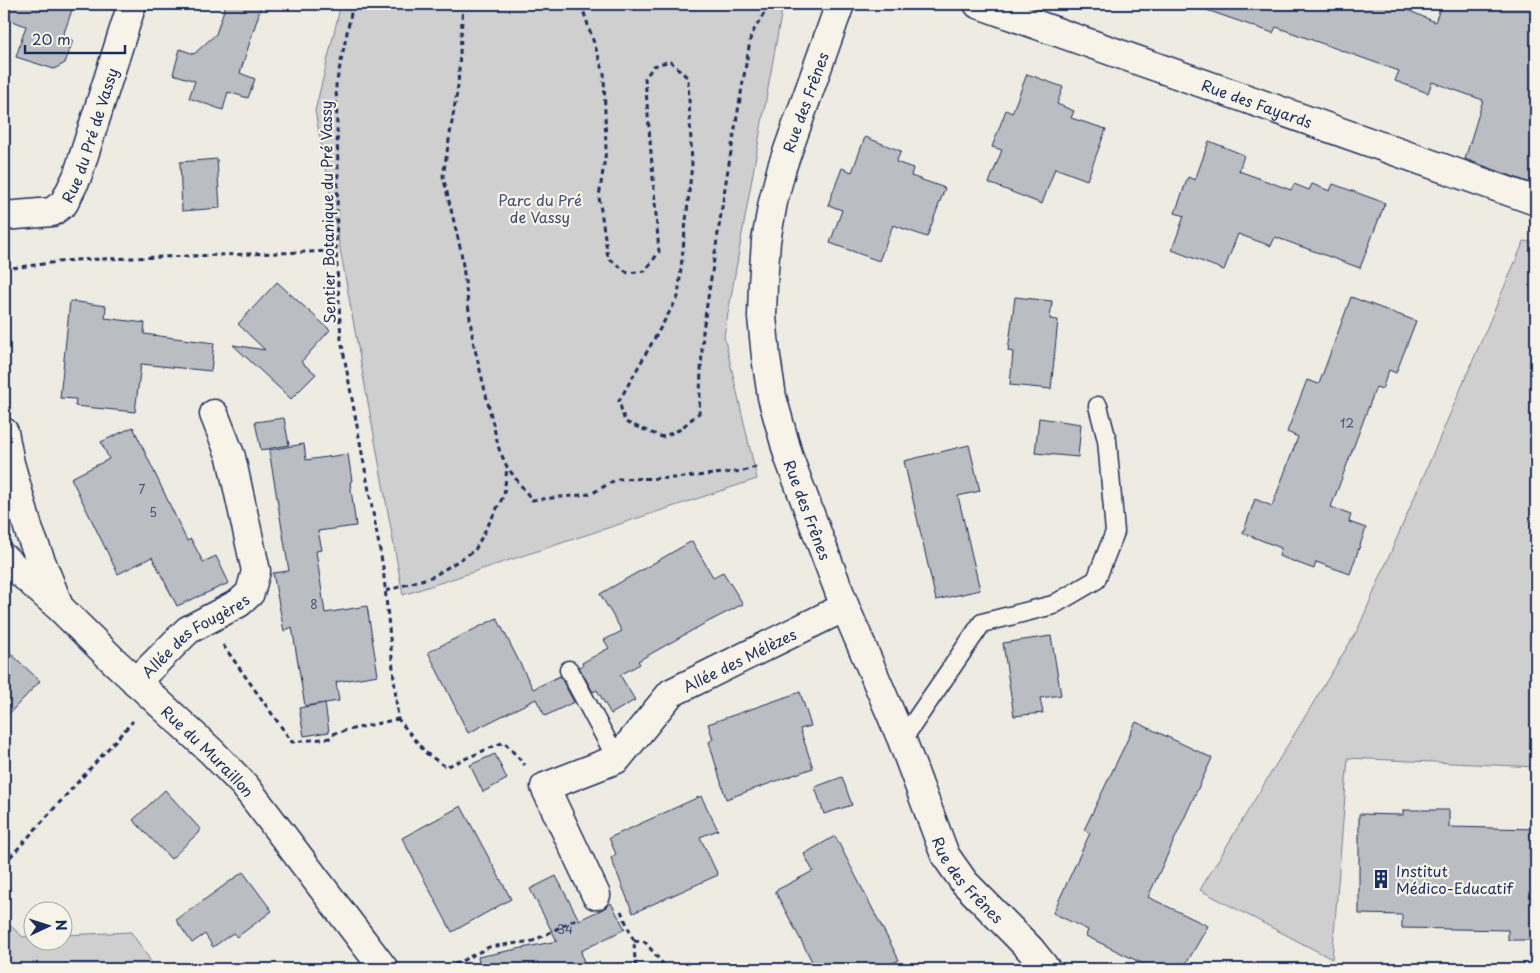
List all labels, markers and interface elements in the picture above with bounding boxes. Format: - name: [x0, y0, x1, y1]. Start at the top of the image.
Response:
- scale bar: [25, 22, 125, 54]
- text: 20 m: [32, 27, 71, 50]
- street label: Rue des Frênes: [776, 49, 834, 155]
- street label: Rue du Pré de Vassy: [55, 65, 123, 206]
- street label: Rue des Fayards: [1199, 72, 1316, 133]
- street label: Sentier Botanique du Pré Vassy: [314, 100, 340, 324]
- park label: Parc du Pré de Vassy: [498, 188, 582, 228]
- house number: 12: [1340, 414, 1354, 432]
- street label: Rue des Frênes: [779, 456, 838, 563]
- house number: 7: [139, 480, 146, 498]
- house number: 5: [149, 503, 157, 521]
- street label: Allée des Fougères: [136, 588, 254, 682]
- house number: 8: [310, 595, 318, 613]
- street label: Allée des Mélèzes: [679, 621, 800, 697]
- street label: Rue du Muraillon: [157, 699, 260, 801]
- street label: Rue des Frênes: [928, 833, 1010, 928]
- place label: Institut Médico-Educatif: [1396, 859, 1514, 899]
- building icon: Institut Médico-Educatif: [1370, 868, 1392, 890]
- north arrow: [22, 900, 72, 950]
- text: N: [51, 919, 72, 931]
- house number: 34: [557, 920, 573, 938]

